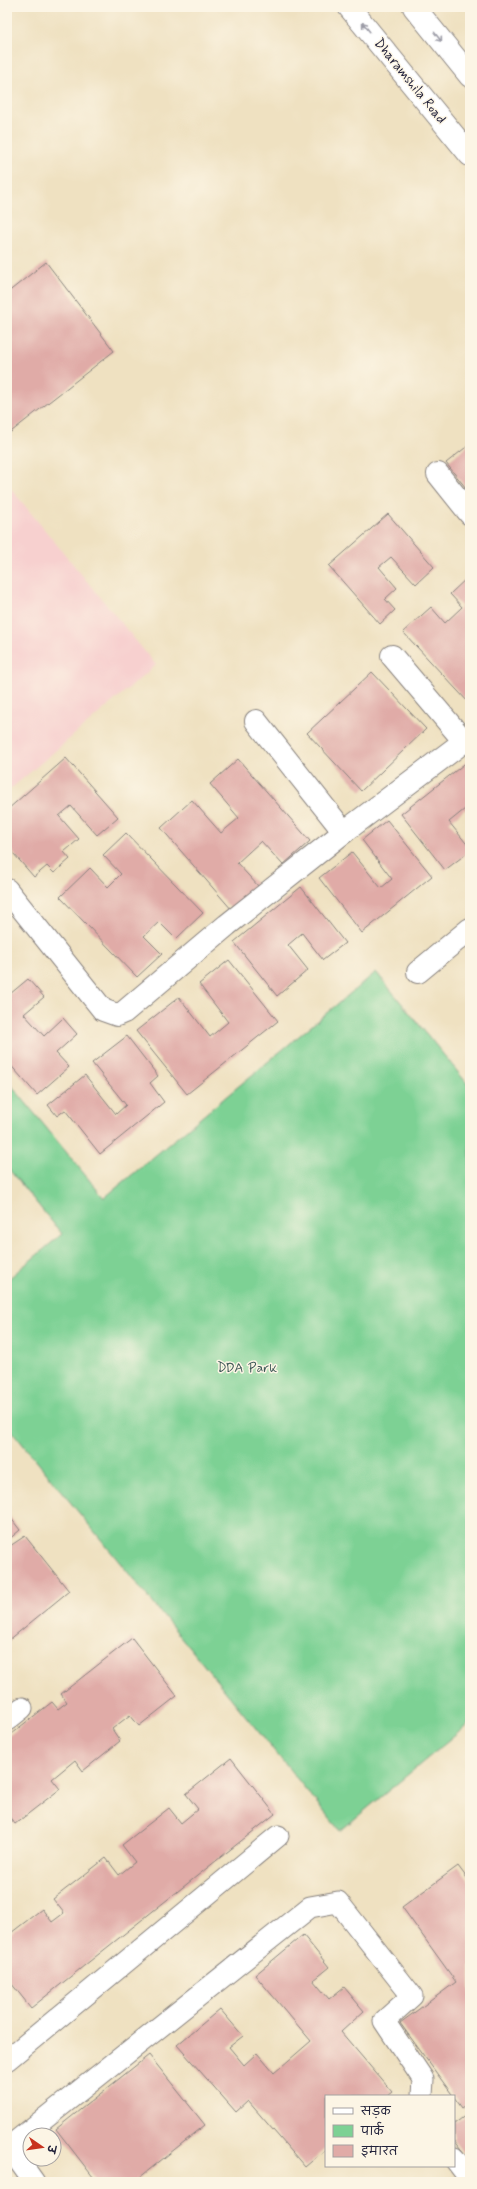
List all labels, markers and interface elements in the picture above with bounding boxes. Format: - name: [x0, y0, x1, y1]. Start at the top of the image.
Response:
- one-way arrow: [361, 22, 370, 33]
- one-way arrow: [434, 32, 443, 43]
- street label: Dharamshila Road: [370, 34, 450, 128]
- park label: DDA Park: [217, 1359, 277, 1377]
- legend: [325, 2095, 455, 2167]
- text: सड़क: [360, 2104, 392, 2120]
- text: पार्क: [360, 2121, 385, 2140]
- north arrow: [22, 2127, 62, 2167]
- text: उ: [43, 2143, 59, 2156]
- text: इमारत: [361, 2144, 399, 2160]

